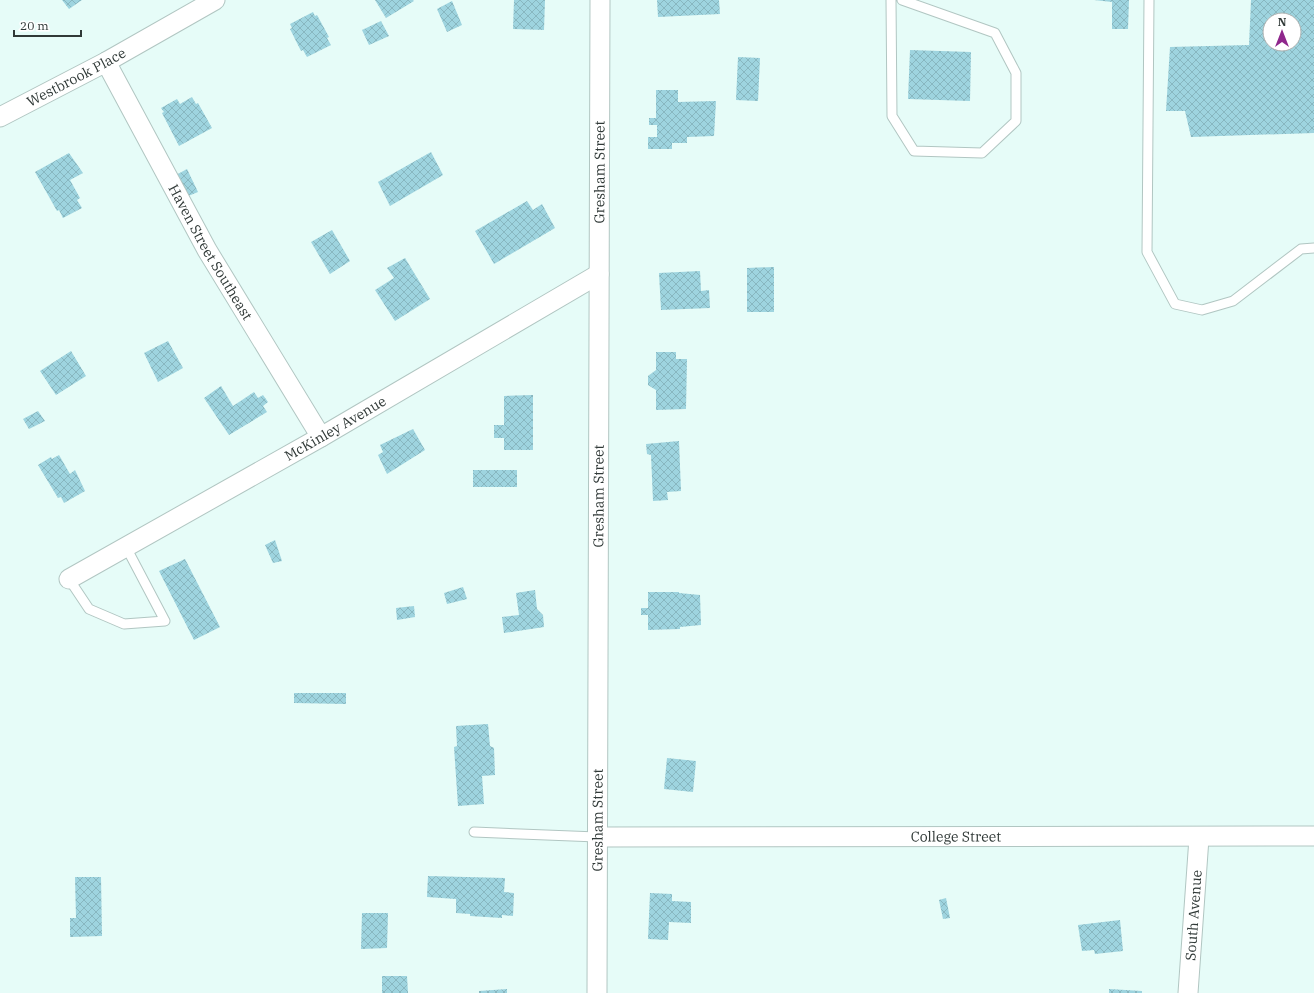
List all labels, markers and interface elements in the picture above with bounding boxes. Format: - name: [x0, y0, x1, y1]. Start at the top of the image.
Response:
- scale bar: [14, 12, 81, 38]
- north arrow: [1262, 12, 1302, 52]
- text: N: [1278, 15, 1287, 29]
- text: 20 m: [20, 18, 49, 33]
- street label: Westbrook Place: [24, 44, 129, 111]
- street label: Gresham Street: [590, 120, 609, 224]
- street label: Haven Street Southeast: [164, 181, 257, 323]
- street label: McKinley Avenue: [281, 392, 389, 465]
- street label: Gresham Street: [589, 444, 608, 548]
- street label: Gresham Street: [588, 768, 607, 872]
- street label: College Street: [911, 827, 1001, 846]
- street label: South Avenue: [1181, 869, 1206, 961]

